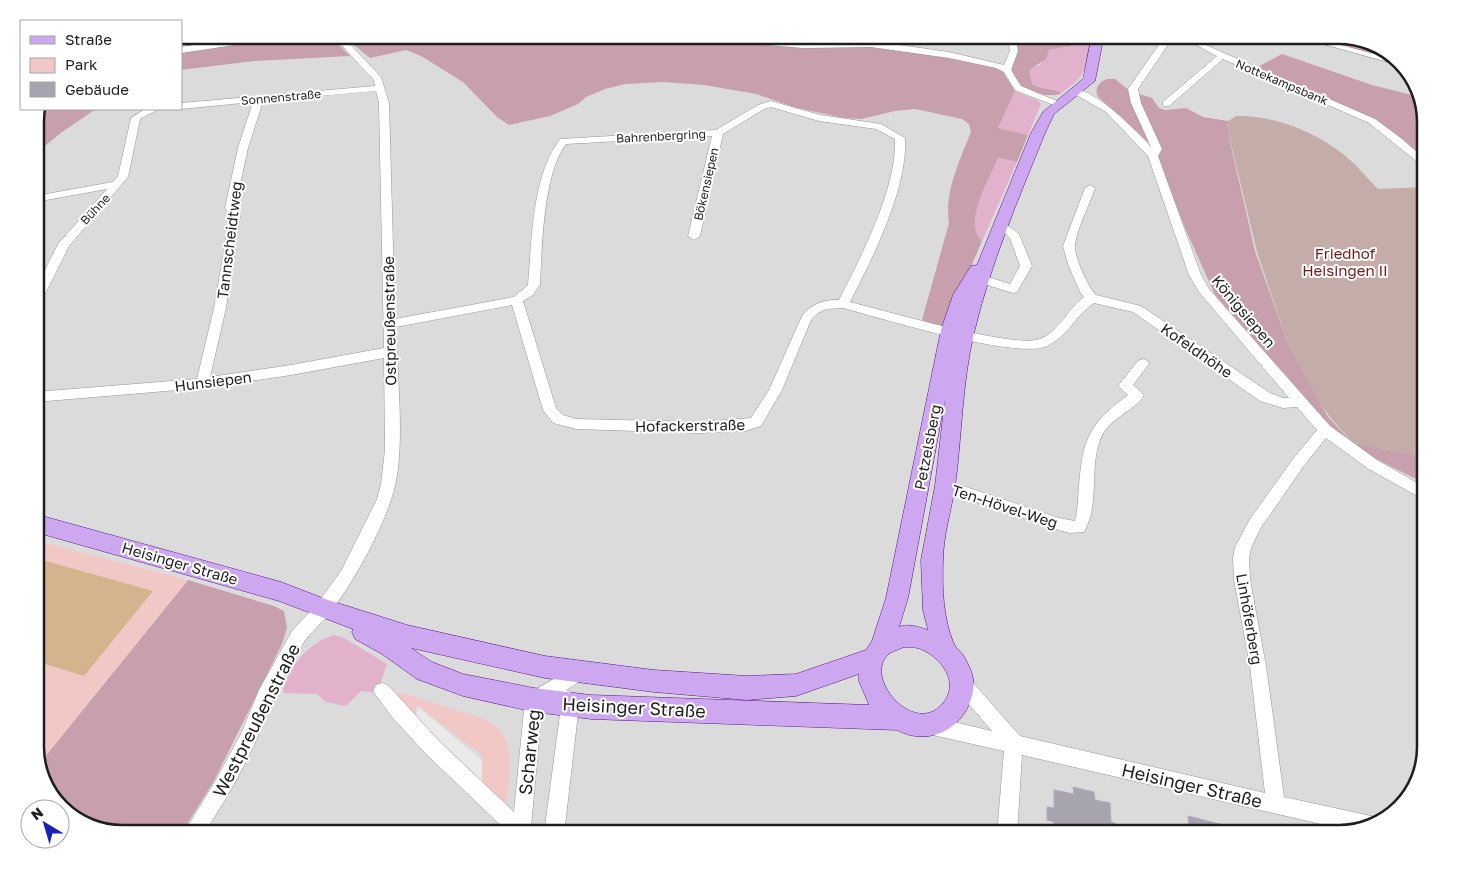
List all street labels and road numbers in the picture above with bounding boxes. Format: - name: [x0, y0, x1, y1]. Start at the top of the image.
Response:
- street label: Nottekampsbank: [1234, 56, 1331, 108]
- street label: Sonnenstraße: [240, 86, 322, 108]
- street label: Bahrenbergring: [616, 126, 706, 146]
- street label: Bökensiepen: [690, 146, 722, 222]
- street label: Tannscheidtweg: [213, 180, 245, 300]
- street label: Bühne: [77, 190, 113, 228]
- street label: Ostpreußenstraße: [379, 256, 399, 386]
- street label: Königsiepen: [1208, 271, 1280, 351]
- street label: Kofeldhöhe: [1158, 319, 1236, 381]
- street label: Hunsiepen: [173, 367, 253, 395]
- street label: Petzelsberg: [910, 403, 944, 491]
- street label: Hofackerstraße: [635, 415, 746, 435]
- street label: Ten-Hövel-Weg: [950, 480, 1060, 532]
- street label: Heisinger Straße: [120, 538, 240, 588]
- street label: Linhöferberg: [1233, 572, 1267, 666]
- street label: Westpreußenstraße: [208, 639, 304, 801]
- street label: Heisinger Straße: [562, 692, 706, 722]
- street label: Scharweg: [514, 708, 544, 796]
- street label: Heisinger Straße: [1120, 758, 1264, 812]

